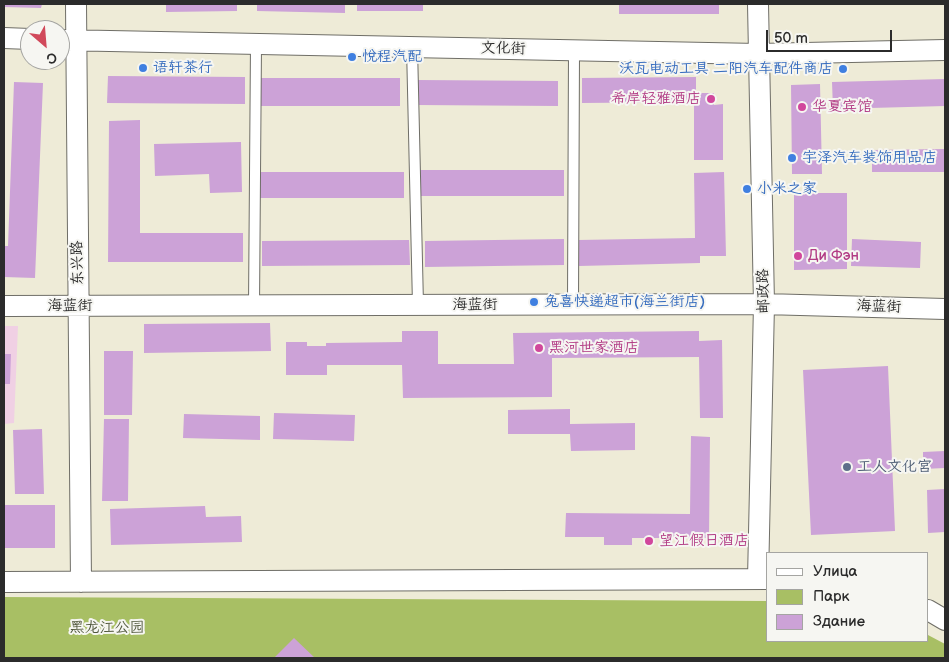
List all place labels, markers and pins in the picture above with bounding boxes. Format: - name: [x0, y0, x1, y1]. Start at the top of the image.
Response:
- place label: 悦程汽配: [362, 48, 422, 66]
- marker: 悦程汽配: [346, 51, 358, 63]
- place label: 语轩茶行: [153, 59, 213, 77]
- place label: 沃瓦电动工具 二阳汽车配件商店: [619, 60, 833, 78]
- marker: 语轩茶行: [137, 62, 149, 74]
- marker: 沃瓦电动工具 二阳汽车配件商店: [837, 63, 849, 75]
- place label: 希岸轻雅酒店: [611, 90, 701, 108]
- marker: 希岸轻雅酒店: [705, 93, 717, 105]
- place label: 华夏宾馆: [812, 98, 872, 116]
- marker: 华夏宾馆: [796, 101, 808, 113]
- place label: 宇泽汽车装饰用品店: [802, 149, 937, 167]
- marker: 宇泽汽车装饰用品店: [786, 152, 798, 164]
- place label: 小米之家: [757, 180, 817, 198]
- marker: 小米之家: [741, 183, 753, 195]
- place label: Ди Фэн: [808, 247, 859, 265]
- marker: Ди Фэн: [792, 250, 804, 262]
- place label: 兔喜快递超市(海兰街店): [544, 293, 705, 311]
- marker: 兔喜快递超市(海兰街店): [528, 296, 540, 308]
- place label: 黑河世家酒店: [549, 339, 639, 357]
- marker: 黑河世家酒店: [533, 342, 545, 354]
- place label: 工人文化宫: [857, 458, 932, 476]
- marker: 工人文化宫: [841, 461, 853, 473]
- place label: 望江假日酒店: [659, 532, 749, 550]
- marker: 望江假日酒店: [643, 535, 655, 547]

